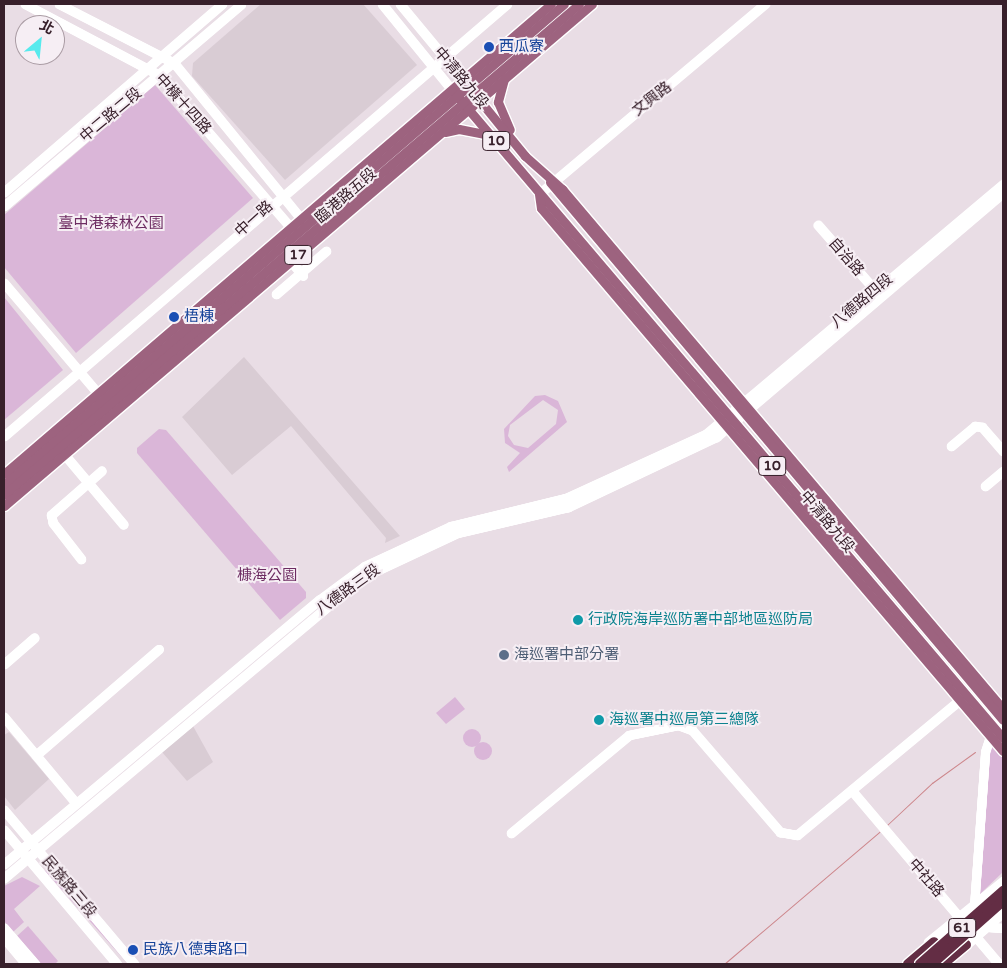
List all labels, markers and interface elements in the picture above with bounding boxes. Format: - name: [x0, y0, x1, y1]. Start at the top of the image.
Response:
- north arrow: [15, 15, 65, 65]
- text: 北: [37, 16, 57, 38]
- place label: 西瓜寮: [499, 38, 544, 56]
- marker: 西瓜寮: [483, 41, 495, 53]
- street label: 中清路九段: [430, 43, 492, 113]
- street label: 中橫十四路: [151, 70, 215, 138]
- street label: 文興路: [629, 78, 675, 120]
- street label: 中二路二段: [76, 84, 146, 146]
- road number: 10: [481, 130, 511, 152]
- street label: 臨港路五段: [312, 165, 380, 227]
- street label: 中一路: [231, 197, 277, 241]
- park label: 臺中港森林公園: [59, 215, 163, 233]
- street label: 自治路: [824, 234, 868, 280]
- road number: 17: [283, 244, 313, 266]
- street label: 八德路四段: [827, 270, 897, 332]
- place label: 梧棟: [184, 308, 214, 326]
- marker: 梧棟: [168, 311, 180, 323]
- road number: 10: [757, 454, 787, 478]
- street label: 中清路九段: [796, 487, 858, 557]
- street label: 八德路三段: [312, 561, 384, 619]
- park label: 槺海公園: [237, 567, 297, 585]
- place label: 行政院海岸巡防署中部地區巡防局: [588, 611, 813, 629]
- marker: 行政院海岸巡防署中部地區巡防局: [572, 614, 584, 626]
- place label: 海巡署中部分署: [514, 646, 619, 664]
- marker: 海巡署中部分署: [498, 649, 510, 661]
- place label: 海巡署中巡局第三總隊: [609, 711, 759, 729]
- marker: 海巡署中巡局第三總隊: [593, 714, 605, 726]
- street label: 民族路三段: [38, 852, 100, 922]
- street label: 中社路: [904, 855, 948, 901]
- road number: 61: [947, 916, 977, 940]
- place label: 民族八德東路口: [143, 941, 248, 959]
- marker: 民族八德東路口: [127, 944, 139, 956]

